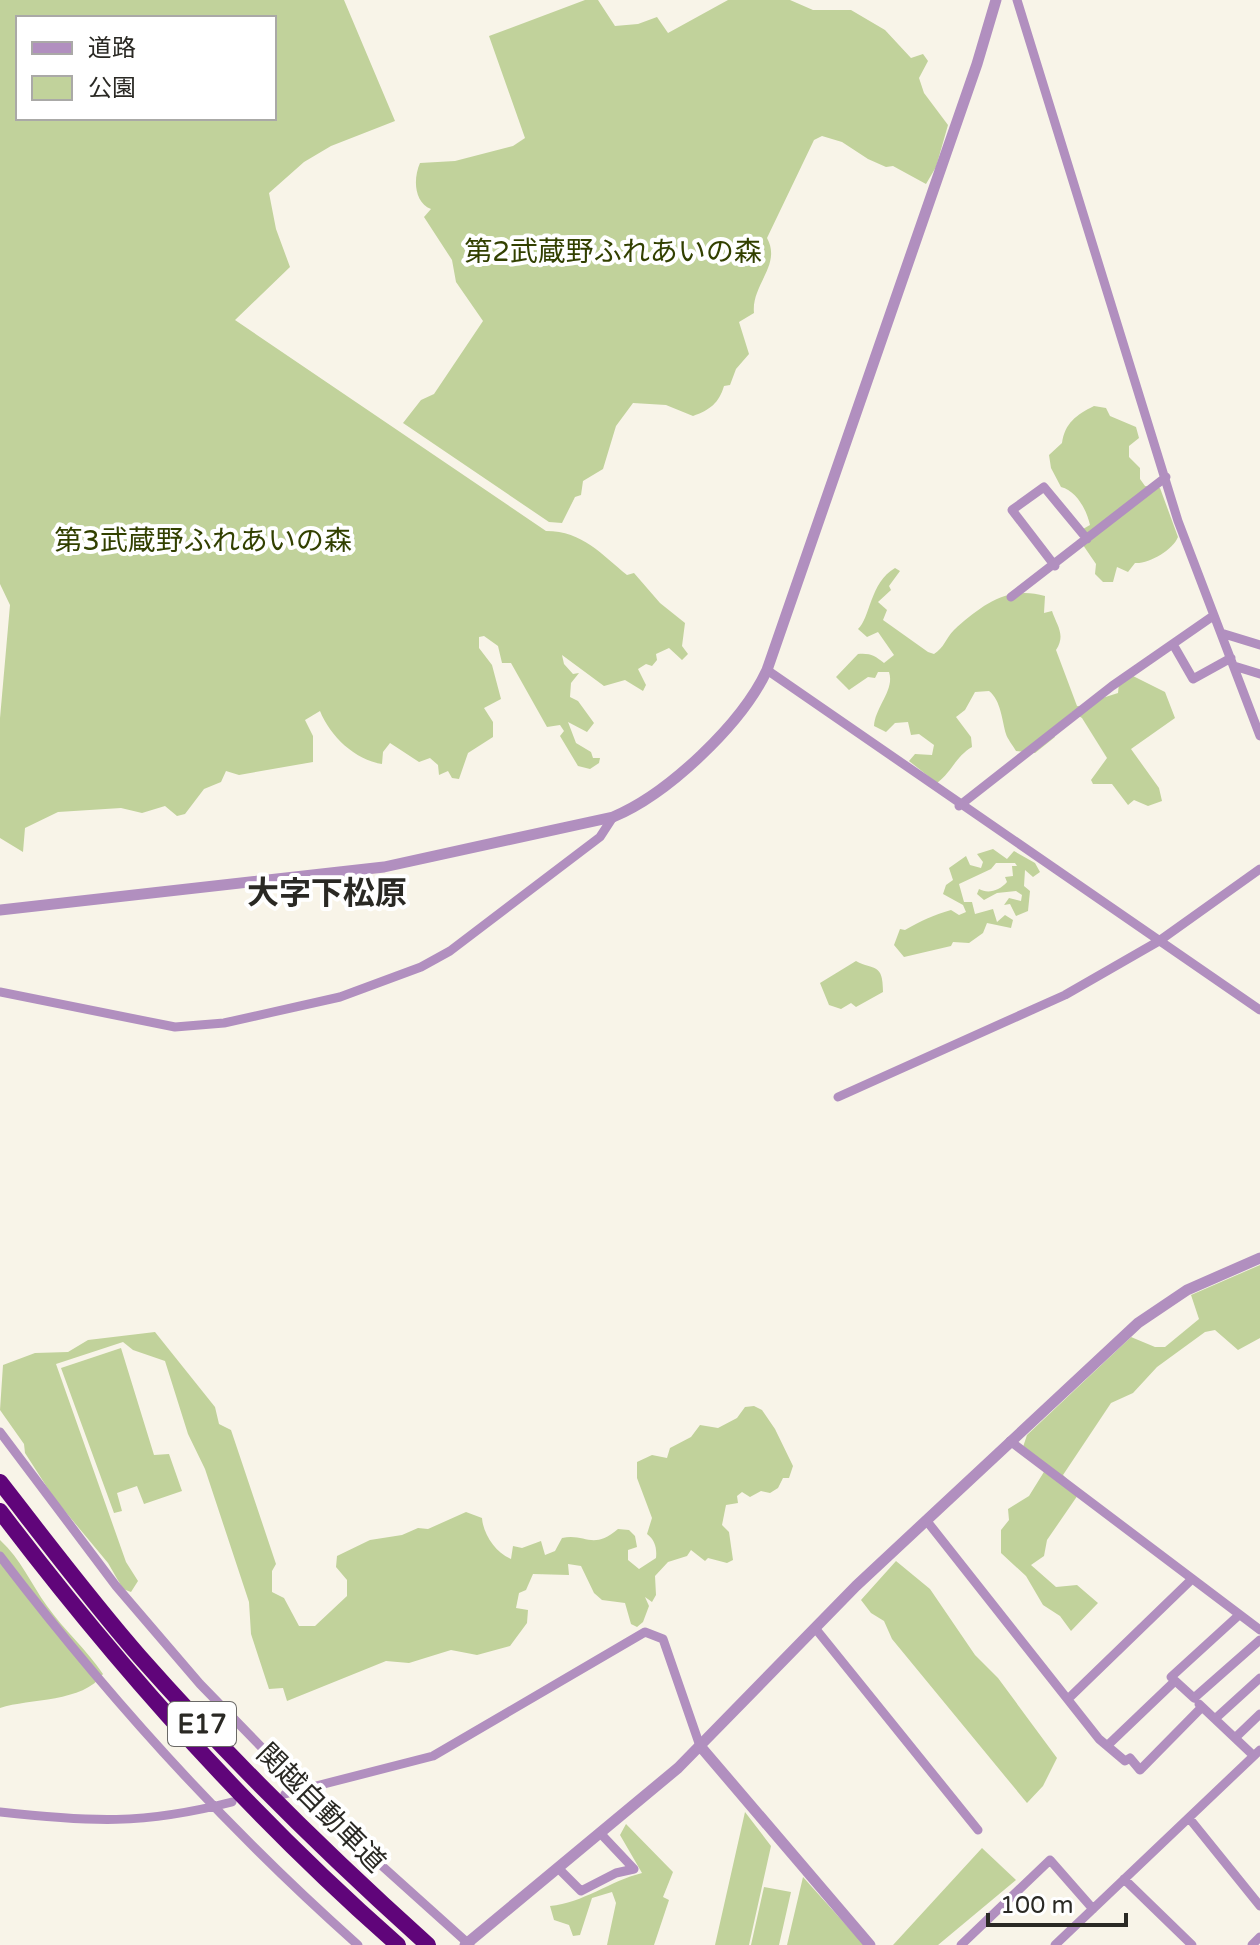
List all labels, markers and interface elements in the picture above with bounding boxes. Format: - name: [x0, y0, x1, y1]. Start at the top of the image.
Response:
- legend: [16, 16, 276, 120]
- text: 道路: [88, 34, 136, 63]
- text: 公園: [88, 74, 136, 103]
- park label: 第2武蔵野ふれあいの森: [464, 235, 762, 269]
- park label: 第3武蔵野ふれあいの森: [54, 524, 352, 558]
- district label: 大字下松原: [247, 875, 407, 913]
- road number: E17: [168, 1702, 236, 1746]
- street label: 関越自動車道: [250, 1737, 392, 1879]
- scale bar: [988, 1877, 1126, 1927]
- text: 100 m: [1000, 1891, 1074, 1920]

